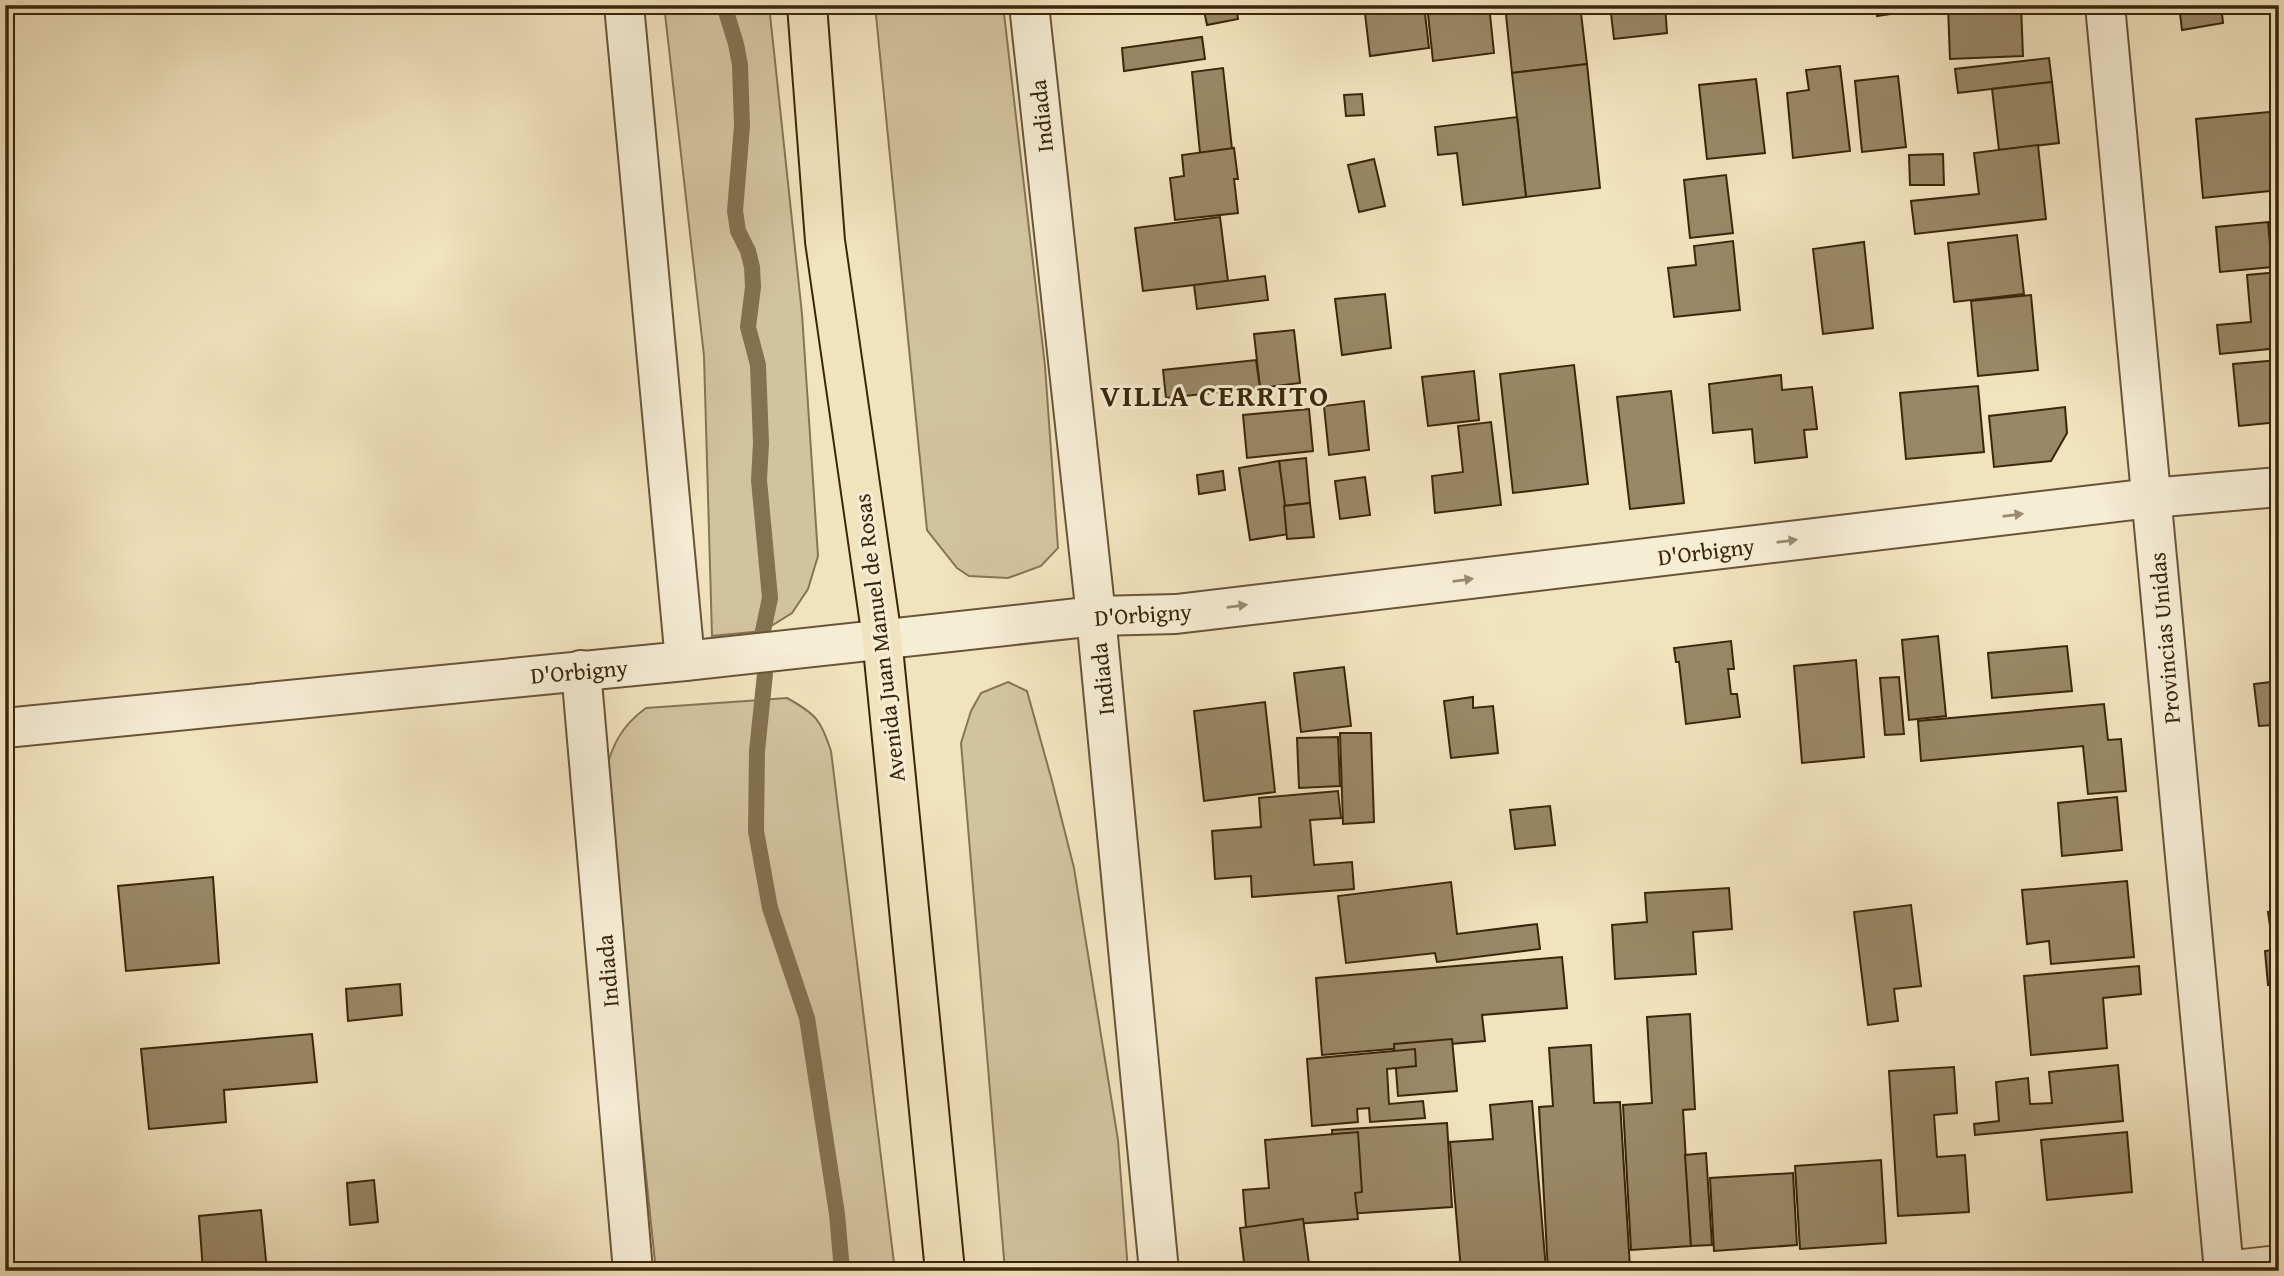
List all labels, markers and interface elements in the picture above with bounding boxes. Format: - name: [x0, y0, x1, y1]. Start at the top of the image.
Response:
- street label: Indiada: [1021, 78, 1061, 154]
- district label: VILLA CERRITO: [1100, 373, 1330, 417]
- street label: Avenida Juan Manuel de Rosas: [845, 492, 913, 784]
- one-way arrow: [2002, 509, 2024, 520]
- street label: D'Orbigny: [1656, 529, 1757, 573]
- one-way arrow: [1776, 536, 1798, 547]
- street label: Provincias Unidas: [2140, 551, 2188, 725]
- one-way arrow: [1453, 574, 1475, 585]
- street label: D'Orbigny: [1093, 594, 1193, 634]
- one-way arrow: [1227, 601, 1249, 612]
- street label: Indiada: [1082, 641, 1122, 717]
- street label: D'Orbigny: [529, 650, 630, 692]
- street label: Indiada: [587, 933, 627, 1009]

